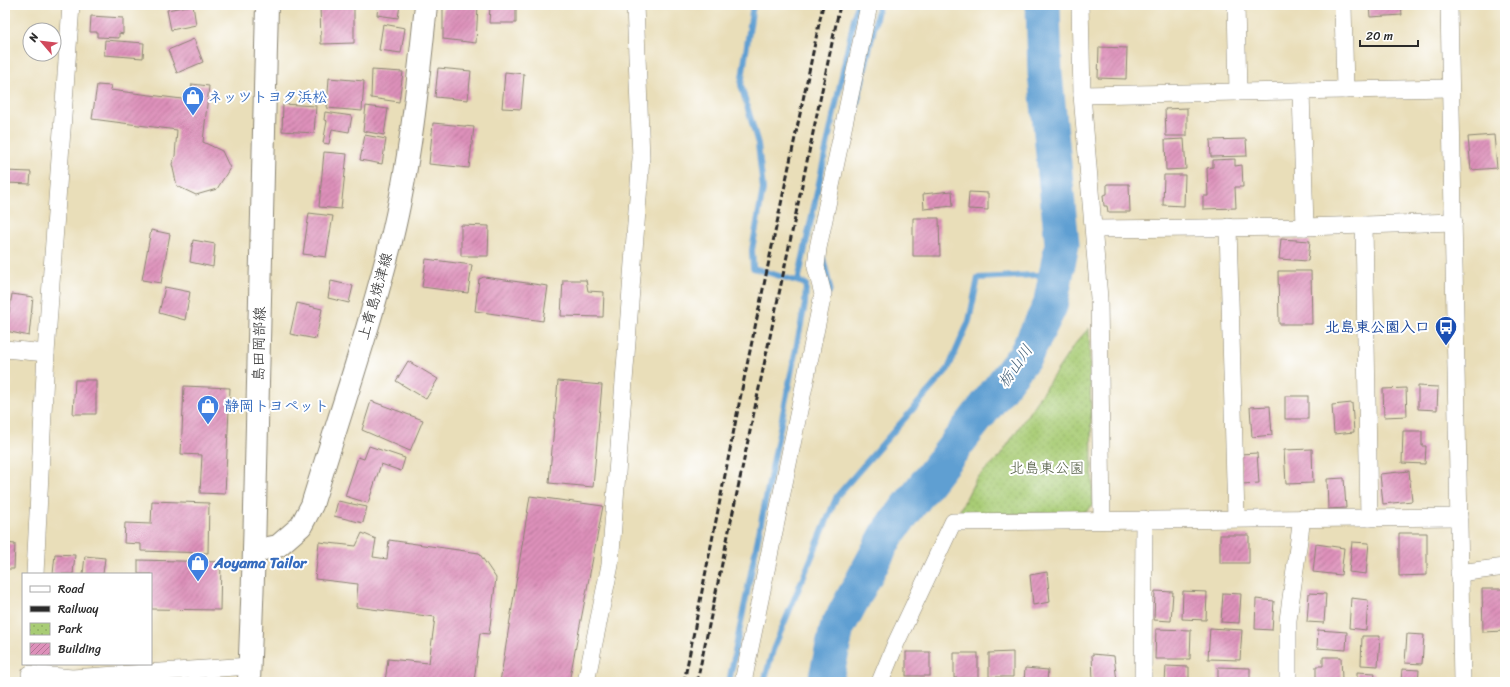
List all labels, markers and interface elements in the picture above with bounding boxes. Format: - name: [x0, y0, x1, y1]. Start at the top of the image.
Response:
- north arrow: [22, 22, 62, 62]
- scale bar: [1360, 22, 1418, 48]
- text: 20 m: [1366, 25, 1393, 47]
- text: N: [23, 29, 44, 46]
- shop icon: ネッツトヨタ浜松: [180, 84, 206, 117]
- place label: ネッツトヨタ浜松: [208, 84, 327, 110]
- street label: 上青島焼津線: [350, 249, 400, 343]
- street label: 島田岡部線: [245, 306, 273, 382]
- place label: 北島東公園入口: [1325, 314, 1430, 340]
- bus stop icon: 北島東公園入口: [1433, 314, 1459, 347]
- water label: 栃山川: [989, 338, 1041, 394]
- shop icon: 静岡トヨペット: [195, 393, 221, 426]
- place label: 静岡トヨペット: [224, 393, 329, 419]
- park label: 北島東公園: [1009, 455, 1085, 481]
- shop icon: Aoyama Tailor: [185, 550, 211, 583]
- place label: Aoyama Tailor: [213, 550, 308, 576]
- legend: [22, 573, 152, 665]
- text: Road: [58, 578, 85, 600]
- text: Railway: [58, 598, 99, 620]
- text: Park: [58, 618, 83, 640]
- text: Building: [58, 638, 101, 660]

